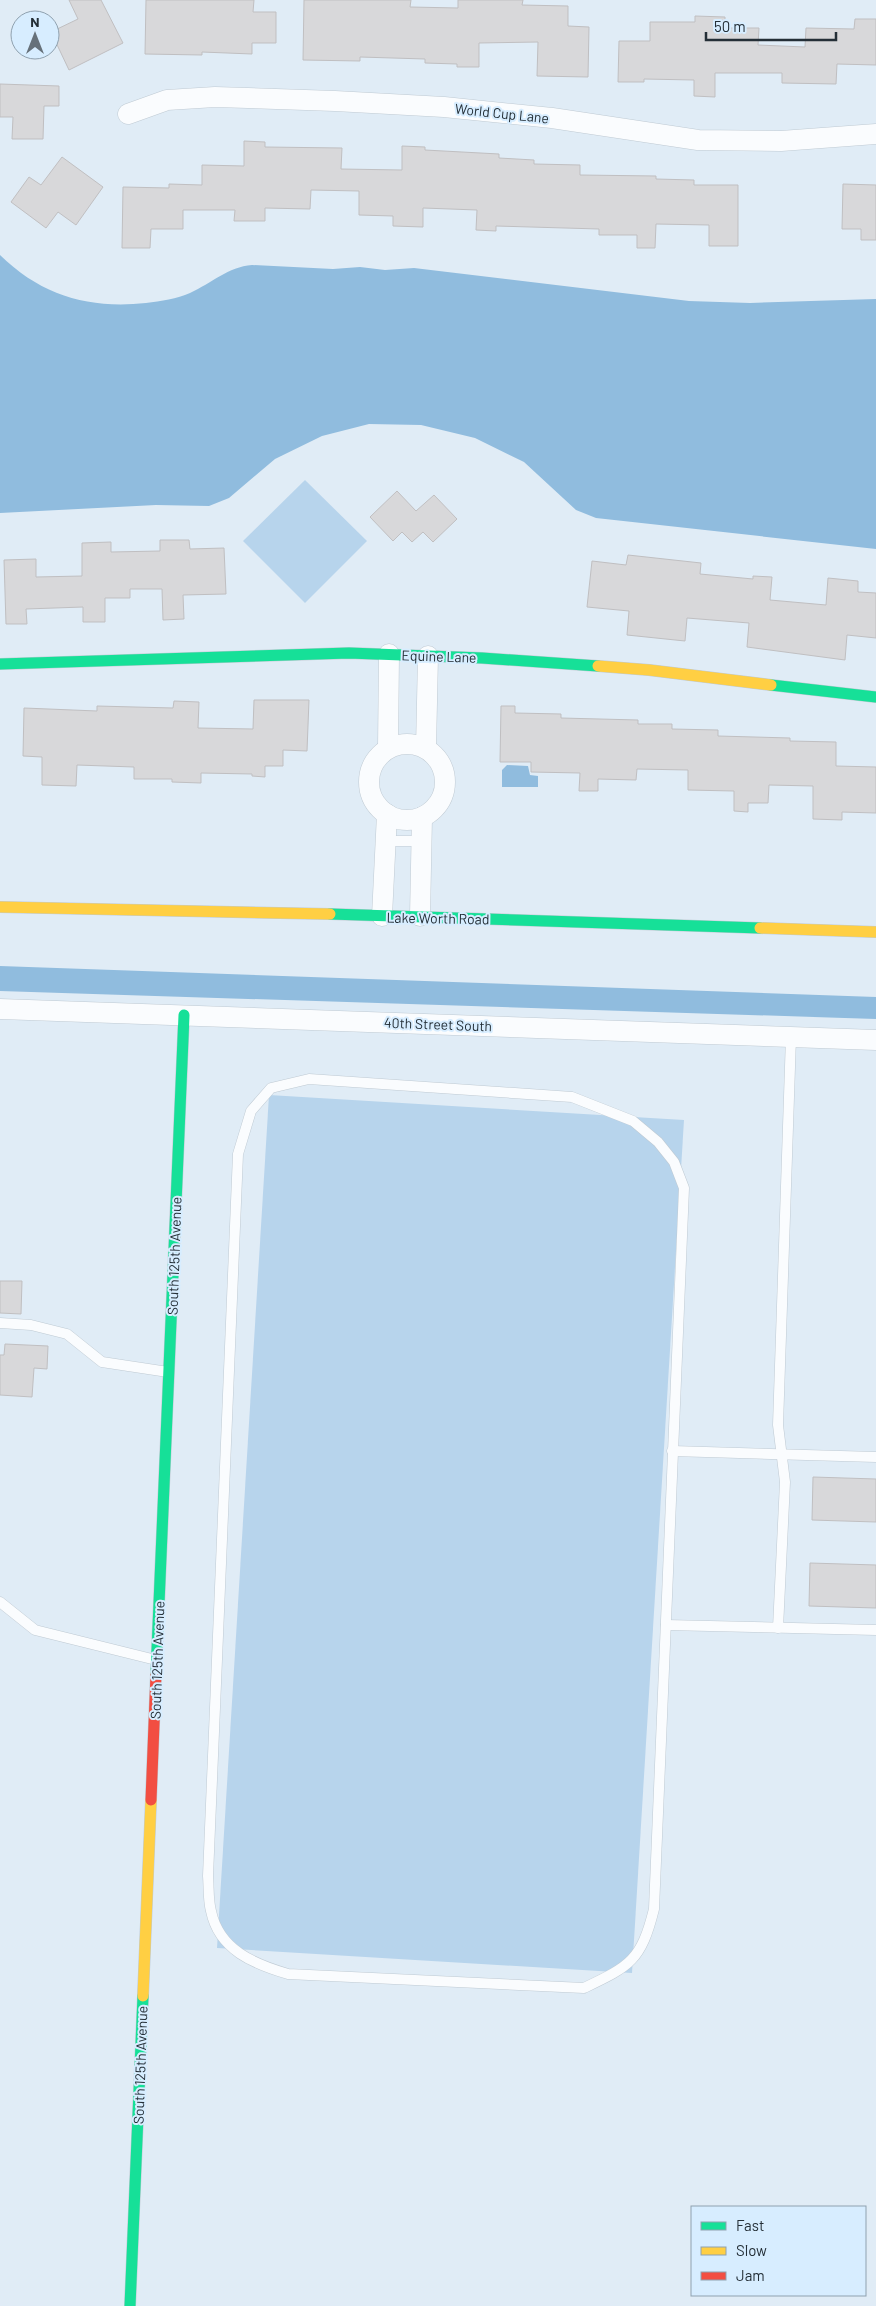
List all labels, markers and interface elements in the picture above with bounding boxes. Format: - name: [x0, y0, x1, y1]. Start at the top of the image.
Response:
- north arrow: [10, 10, 60, 60]
- scale bar: [706, 10, 836, 42]
- text: N: [30, 13, 40, 30]
- text: 50 m: [714, 17, 746, 35]
- street label: World Cup Lane: [454, 100, 550, 126]
- street label: Equine Lane: [401, 646, 477, 666]
- street label: Lake Worth Road: [386, 909, 490, 927]
- street label: 40th Street South: [384, 1014, 492, 1034]
- street label: South 125th Avenue: [163, 1197, 185, 1315]
- street label: South 125th Avenue: [146, 1601, 168, 1719]
- street label: South 125th Avenue: [129, 2006, 151, 2124]
- legend: [691, 2206, 866, 2296]
- text: Fast: [736, 2216, 764, 2234]
- text: Slow: [736, 2241, 767, 2259]
- text: Jam: [736, 2266, 765, 2284]

